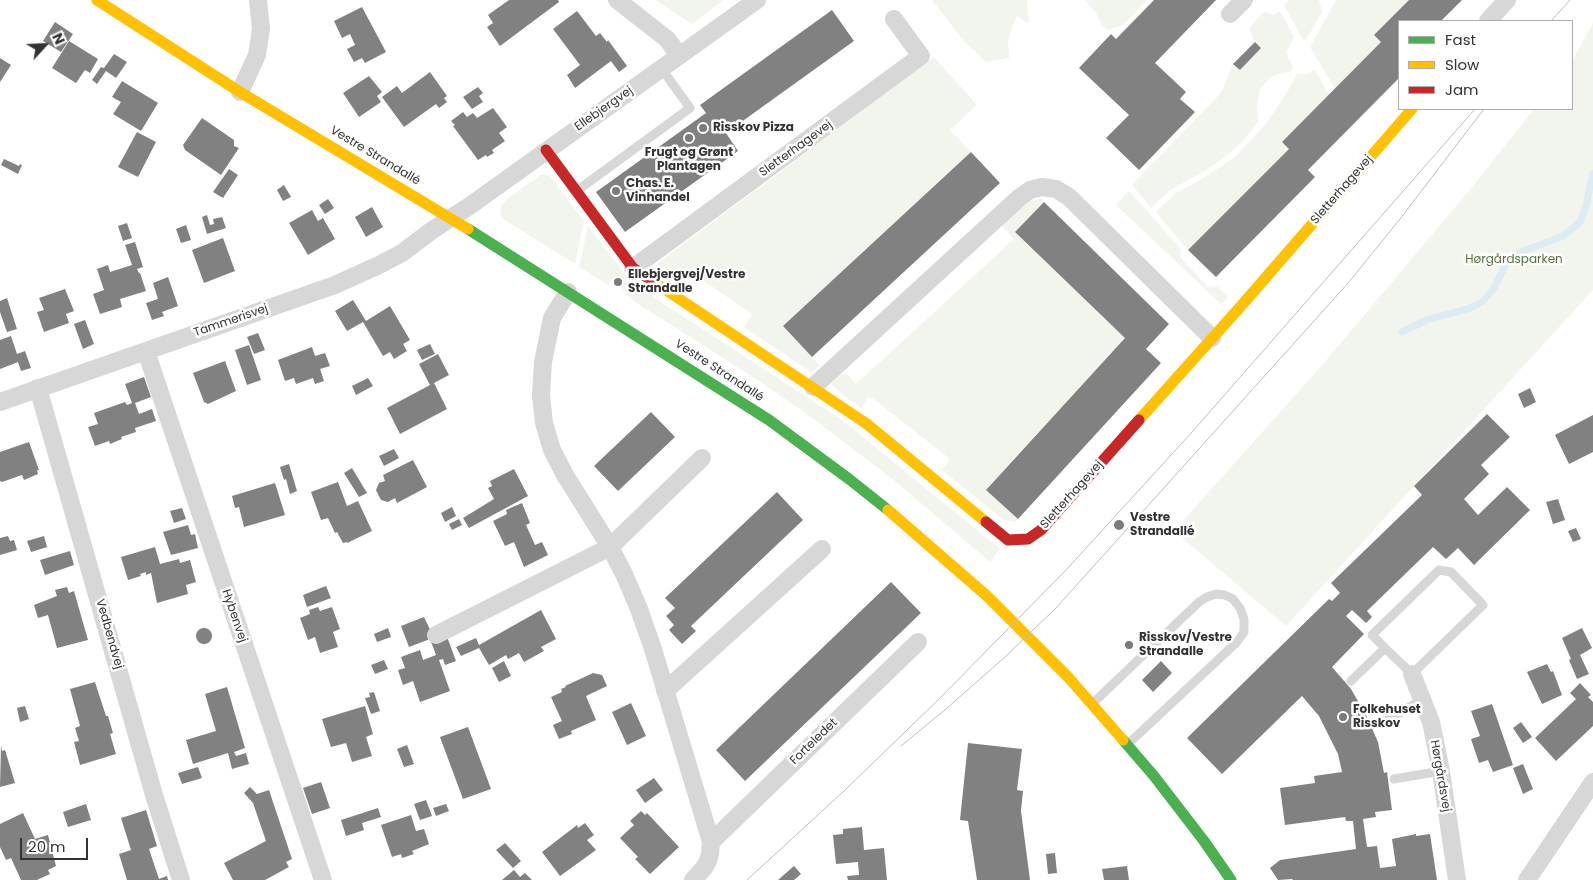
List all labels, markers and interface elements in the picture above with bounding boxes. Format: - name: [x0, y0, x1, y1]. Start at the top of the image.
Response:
- north arrow: [20, 20, 70, 70]
- legend: [1398, 20, 1573, 110]
- text: Fast: [1445, 29, 1476, 50]
- text: N: [47, 30, 70, 48]
- text: Slow: [1445, 54, 1479, 75]
- text: Jam: [1445, 79, 1479, 100]
- street label: Ellebjergvej: [572, 84, 636, 134]
- street label: Sletterhagevej: [757, 118, 835, 180]
- place label: Risskov Pizza: [713, 121, 794, 135]
- marker: Risskov Pizza: [697, 122, 709, 134]
- street label: Vestre Strandallé: [327, 123, 423, 189]
- marker: Frugt og Grønt Plantagen: [683, 132, 695, 144]
- place label: Frugt og Grønt Plantagen: [645, 146, 733, 174]
- street label: Sletterhagevej: [1308, 153, 1376, 227]
- place label: Chas. E. Vinhandel: [626, 177, 690, 205]
- marker: Chas. E. Vinhandel: [610, 185, 622, 197]
- park label: Hørgårdsparken: [1465, 253, 1563, 267]
- place label: Ellebjergvej/Vestre Strandalle: [628, 268, 745, 296]
- marker: Ellebjergvej/Vestre Strandalle: [612, 276, 624, 288]
- street label: Tammerisvej: [192, 302, 270, 340]
- street label: Vestre Strandallé: [672, 337, 766, 405]
- street label: Sletterhagevej: [1038, 458, 1106, 532]
- place label: Vestre Strandallé: [1130, 511, 1194, 539]
- marker: Vestre Strandallé: [1112, 518, 1126, 532]
- street label: Hybenvej: [218, 587, 250, 645]
- street label: Vedbendvej: [92, 597, 126, 671]
- place label: Risskov/Vestre Strandalle: [1139, 631, 1232, 659]
- marker: Risskov/Vestre Strandalle: [1123, 639, 1135, 651]
- place label: Folkehuset Risskov: [1353, 703, 1421, 731]
- marker: Folkehuset Risskov: [1337, 711, 1349, 723]
- street label: Forteledet: [787, 716, 841, 768]
- street label: Hørgårdsvej: [1427, 739, 1453, 813]
- scale bar: [22, 828, 90, 860]
- text: 20 m: [28, 836, 66, 857]

